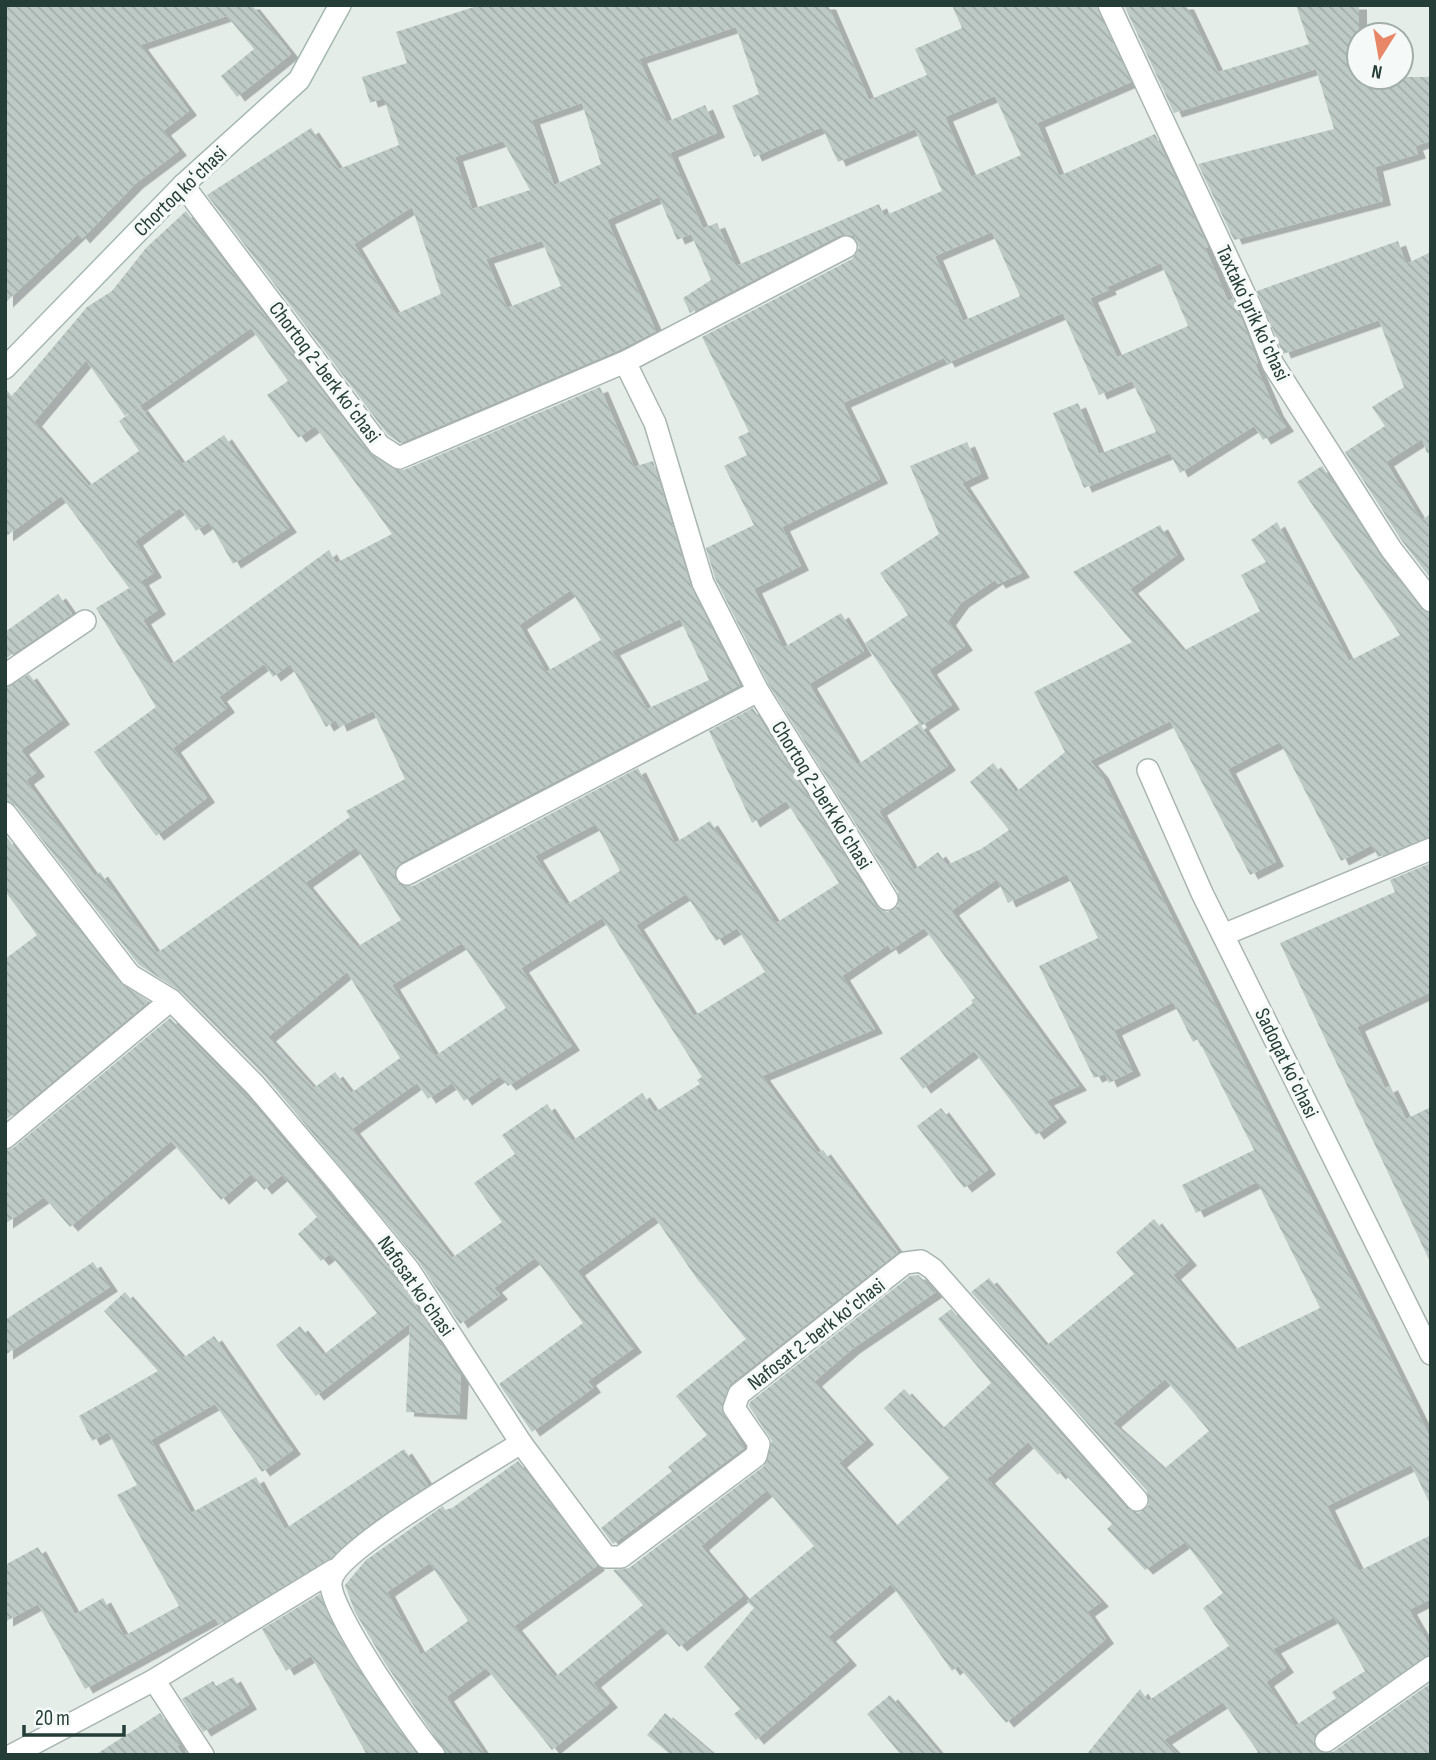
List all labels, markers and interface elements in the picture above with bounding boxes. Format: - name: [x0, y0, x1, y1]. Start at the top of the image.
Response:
- north arrow: [1345, 21, 1415, 91]
- text: N: [1370, 59, 1384, 83]
- street label: Chortoq koʻchasi: [129, 141, 232, 242]
- street label: Taxtakoʻprik koʻchasi: [1210, 242, 1295, 385]
- street label: Chortoq 2-berk koʻchasi: [263, 297, 386, 448]
- street label: Chortoq 2-berk koʻchasi: [766, 717, 877, 874]
- street label: Sadoqat koʻchasi: [1249, 1004, 1324, 1122]
- street label: Nafosat koʻchasi: [372, 1231, 459, 1341]
- street label: Nafosat 2-berk koʻchasi: [743, 1273, 890, 1396]
- scale bar: [24, 1694, 124, 1738]
- text: 20 m: [35, 1706, 70, 1731]

